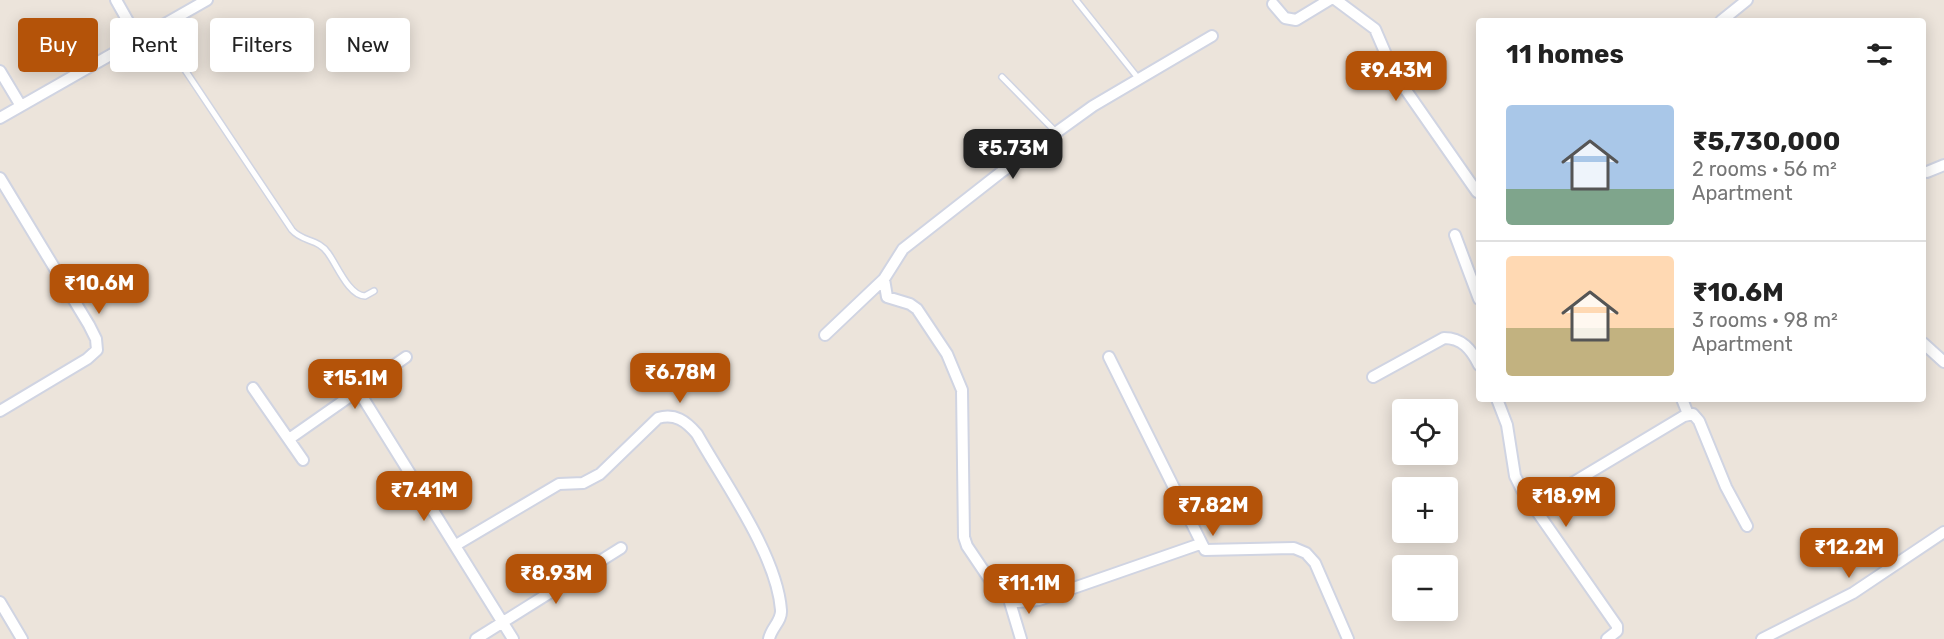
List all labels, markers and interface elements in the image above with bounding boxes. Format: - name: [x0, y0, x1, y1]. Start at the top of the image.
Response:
- chip: Buy: [18, 18, 98, 72]
- chip: Rent: [110, 18, 198, 72]
- chip: Filters: [210, 18, 314, 72]
- chip: New: [326, 18, 410, 72]
- icon: filters: [1863, 38, 1896, 71]
- text: 11 homes: [1506, 39, 1624, 70]
- pin: ₹9.43M: [1347, 51, 1445, 102]
- text: ₹9.43M: [1360, 58, 1432, 82]
- text: ₹5,730,000: [1692, 126, 1840, 157]
- pin: ₹5.73M: [964, 129, 1062, 180]
- icon: home: [1554, 129, 1626, 201]
- text: ₹5.73M: [977, 136, 1049, 160]
- text: 2 rooms · 56 m²: [1692, 157, 1837, 181]
- text: Apartment: [1692, 181, 1793, 205]
- pin: ₹10.6M: [50, 264, 148, 315]
- text: ₹10.6M: [64, 271, 134, 295]
- text: ₹10.6M: [1692, 277, 1784, 308]
- icon: home: [1554, 280, 1626, 352]
- text: 3 rooms · 98 m²: [1692, 308, 1838, 332]
- text: Apartment: [1692, 332, 1793, 356]
- pin: ₹6.78M: [631, 353, 729, 404]
- pin: ₹15.1M: [306, 359, 404, 410]
- text: ₹6.78M: [644, 360, 716, 384]
- text: ₹15.1M: [322, 366, 388, 390]
- map controls: [1392, 399, 1458, 621]
- button: locate: [1392, 399, 1458, 465]
- pin: ₹7.41M: [375, 471, 473, 522]
- button: +: [1392, 477, 1458, 543]
- pin: ₹18.9M: [1517, 477, 1615, 528]
- text: ₹7.41M: [390, 478, 458, 502]
- text: ₹18.9M: [1531, 484, 1601, 508]
- pin: ₹7.82M: [1164, 486, 1262, 537]
- text: ₹7.82M: [1177, 493, 1249, 517]
- pin: ₹12.2M: [1800, 528, 1898, 579]
- text: ₹12.2M: [1814, 535, 1884, 559]
- pin: ₹8.93M: [507, 554, 605, 605]
- button: −: [1392, 555, 1458, 621]
- text: ₹8.93M: [520, 561, 592, 585]
- pin: ₹11.1M: [980, 564, 1078, 615]
- text: ₹11.1M: [998, 571, 1060, 595]

